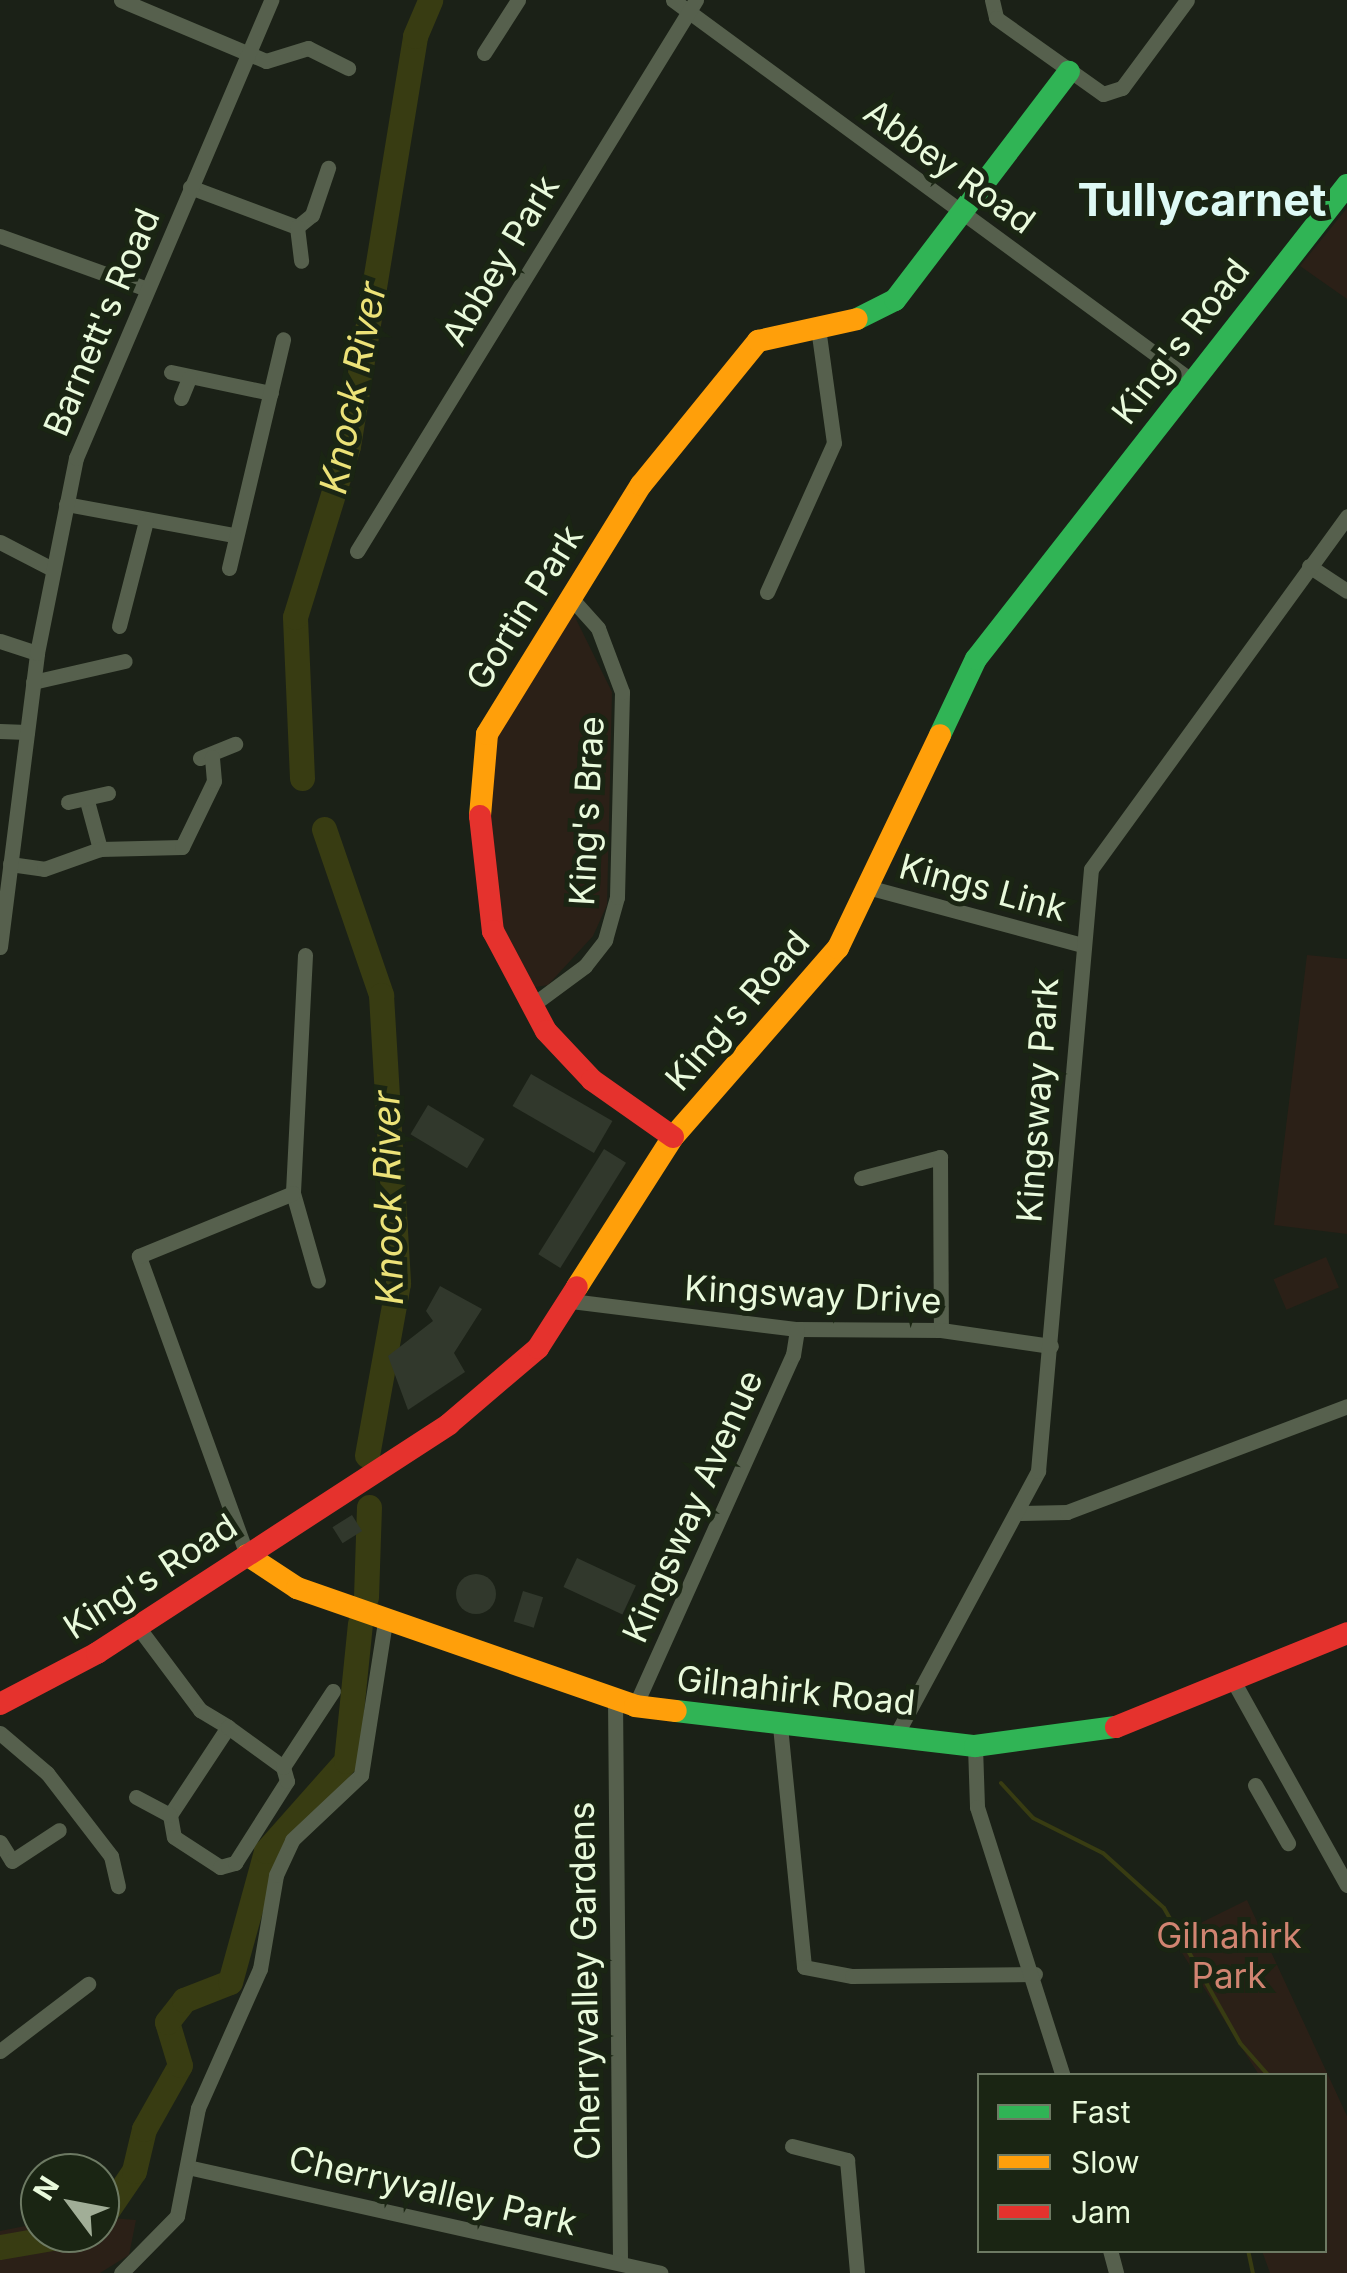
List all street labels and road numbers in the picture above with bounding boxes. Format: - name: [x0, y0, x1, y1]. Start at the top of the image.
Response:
- street label: Abbey Road: [856, 90, 1044, 242]
- street label: Abbey Park: [433, 167, 567, 353]
- street label: Barnett's Road: [34, 202, 168, 442]
- street label: King's Road: [1103, 250, 1257, 432]
- street label: Gortin Park: [457, 517, 591, 697]
- street label: King's Brae: [560, 715, 612, 907]
- street label: Kings Link: [895, 845, 1071, 929]
- street label: King's Road: [656, 922, 818, 1098]
- street label: Kingsway Park: [1007, 976, 1067, 1224]
- street label: Kingsway Drive: [683, 1266, 943, 1322]
- street label: Kingsway Avenue: [613, 1363, 771, 1649]
- street label: King's Road: [56, 1504, 244, 1648]
- street label: Gilnahirk Road: [675, 1657, 917, 1723]
- street label: Cherryvalley Gardens: [560, 1801, 608, 2161]
- street label: Cherryvalley Park: [285, 2136, 581, 2244]

